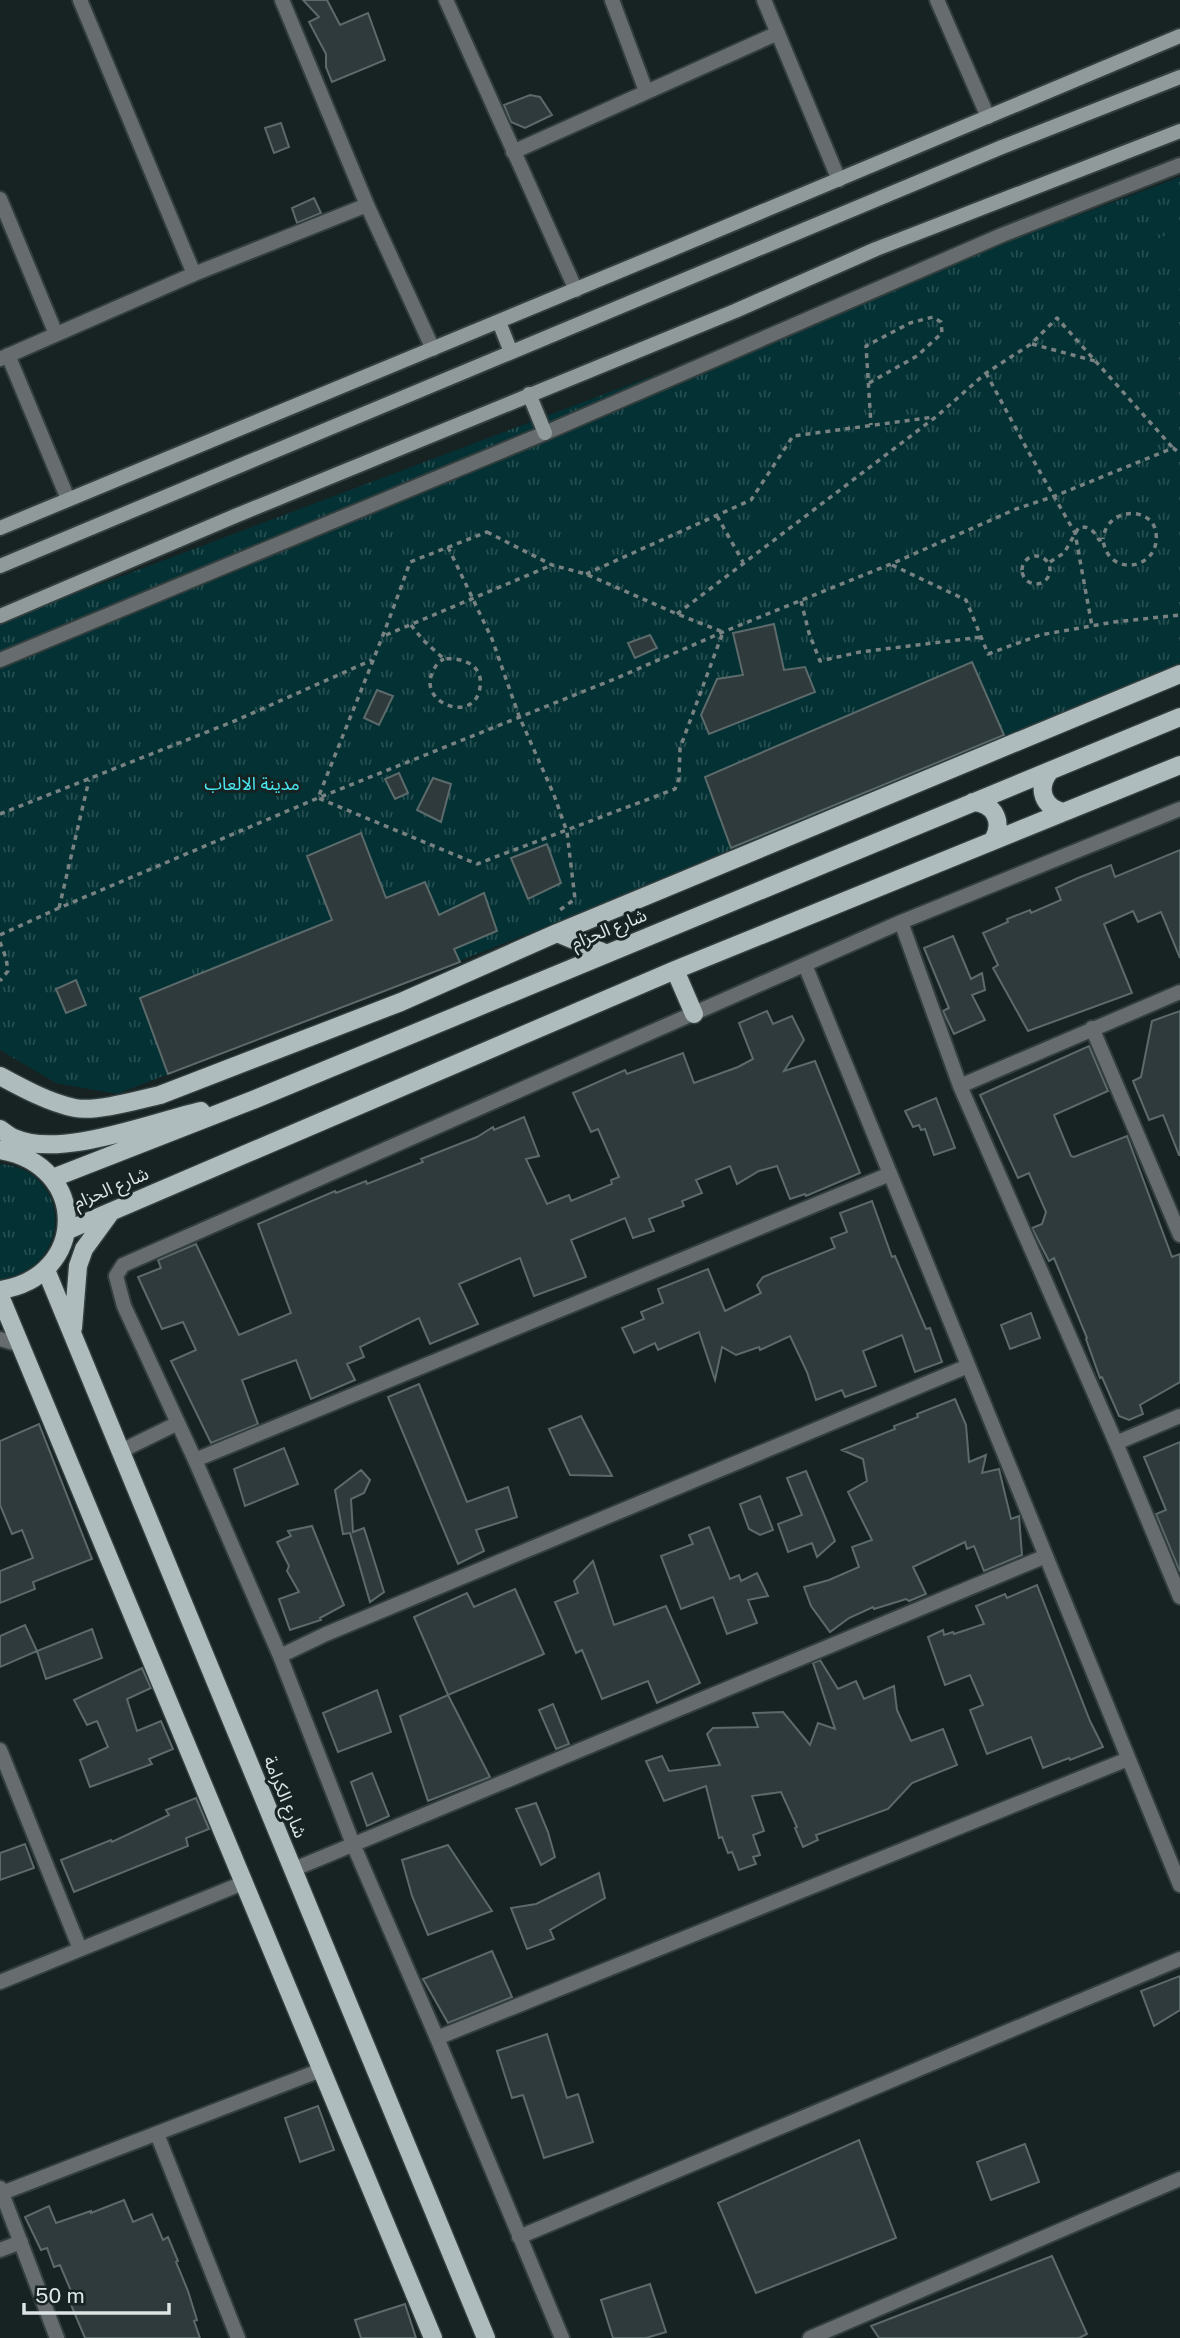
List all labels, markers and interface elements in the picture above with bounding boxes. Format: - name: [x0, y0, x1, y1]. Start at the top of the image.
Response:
- park label: مدينة الالعاب: [204, 773, 300, 794]
- street label: شارع الحزام: [568, 904, 651, 957]
- street label: شارع الحزام: [70, 1162, 153, 1216]
- street label: شارع الكرامة: [256, 1753, 311, 1842]
- scale bar: [24, 2272, 170, 2316]
- text: 50 m: [35, 2283, 85, 2308]

